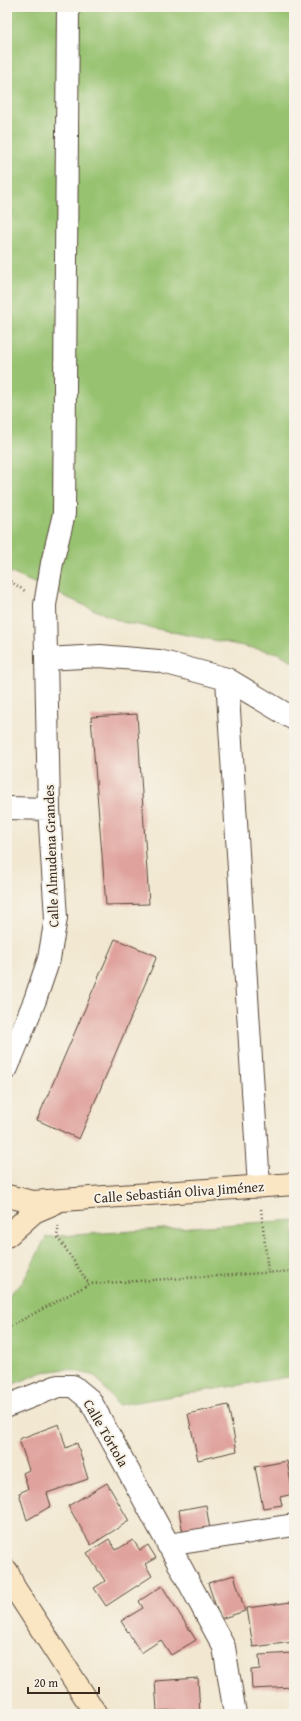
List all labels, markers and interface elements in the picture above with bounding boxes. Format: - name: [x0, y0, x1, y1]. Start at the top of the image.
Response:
- street label: Calle Almudena Grandes: [39, 784, 63, 928]
- street label: Calle Sebastián Oliva Jiménez: [93, 1176, 265, 1208]
- street label: Calle Tórtola: [79, 1395, 134, 1471]
- scale bar: [28, 1669, 99, 1695]
- text: 20 m: [34, 1674, 58, 1691]

